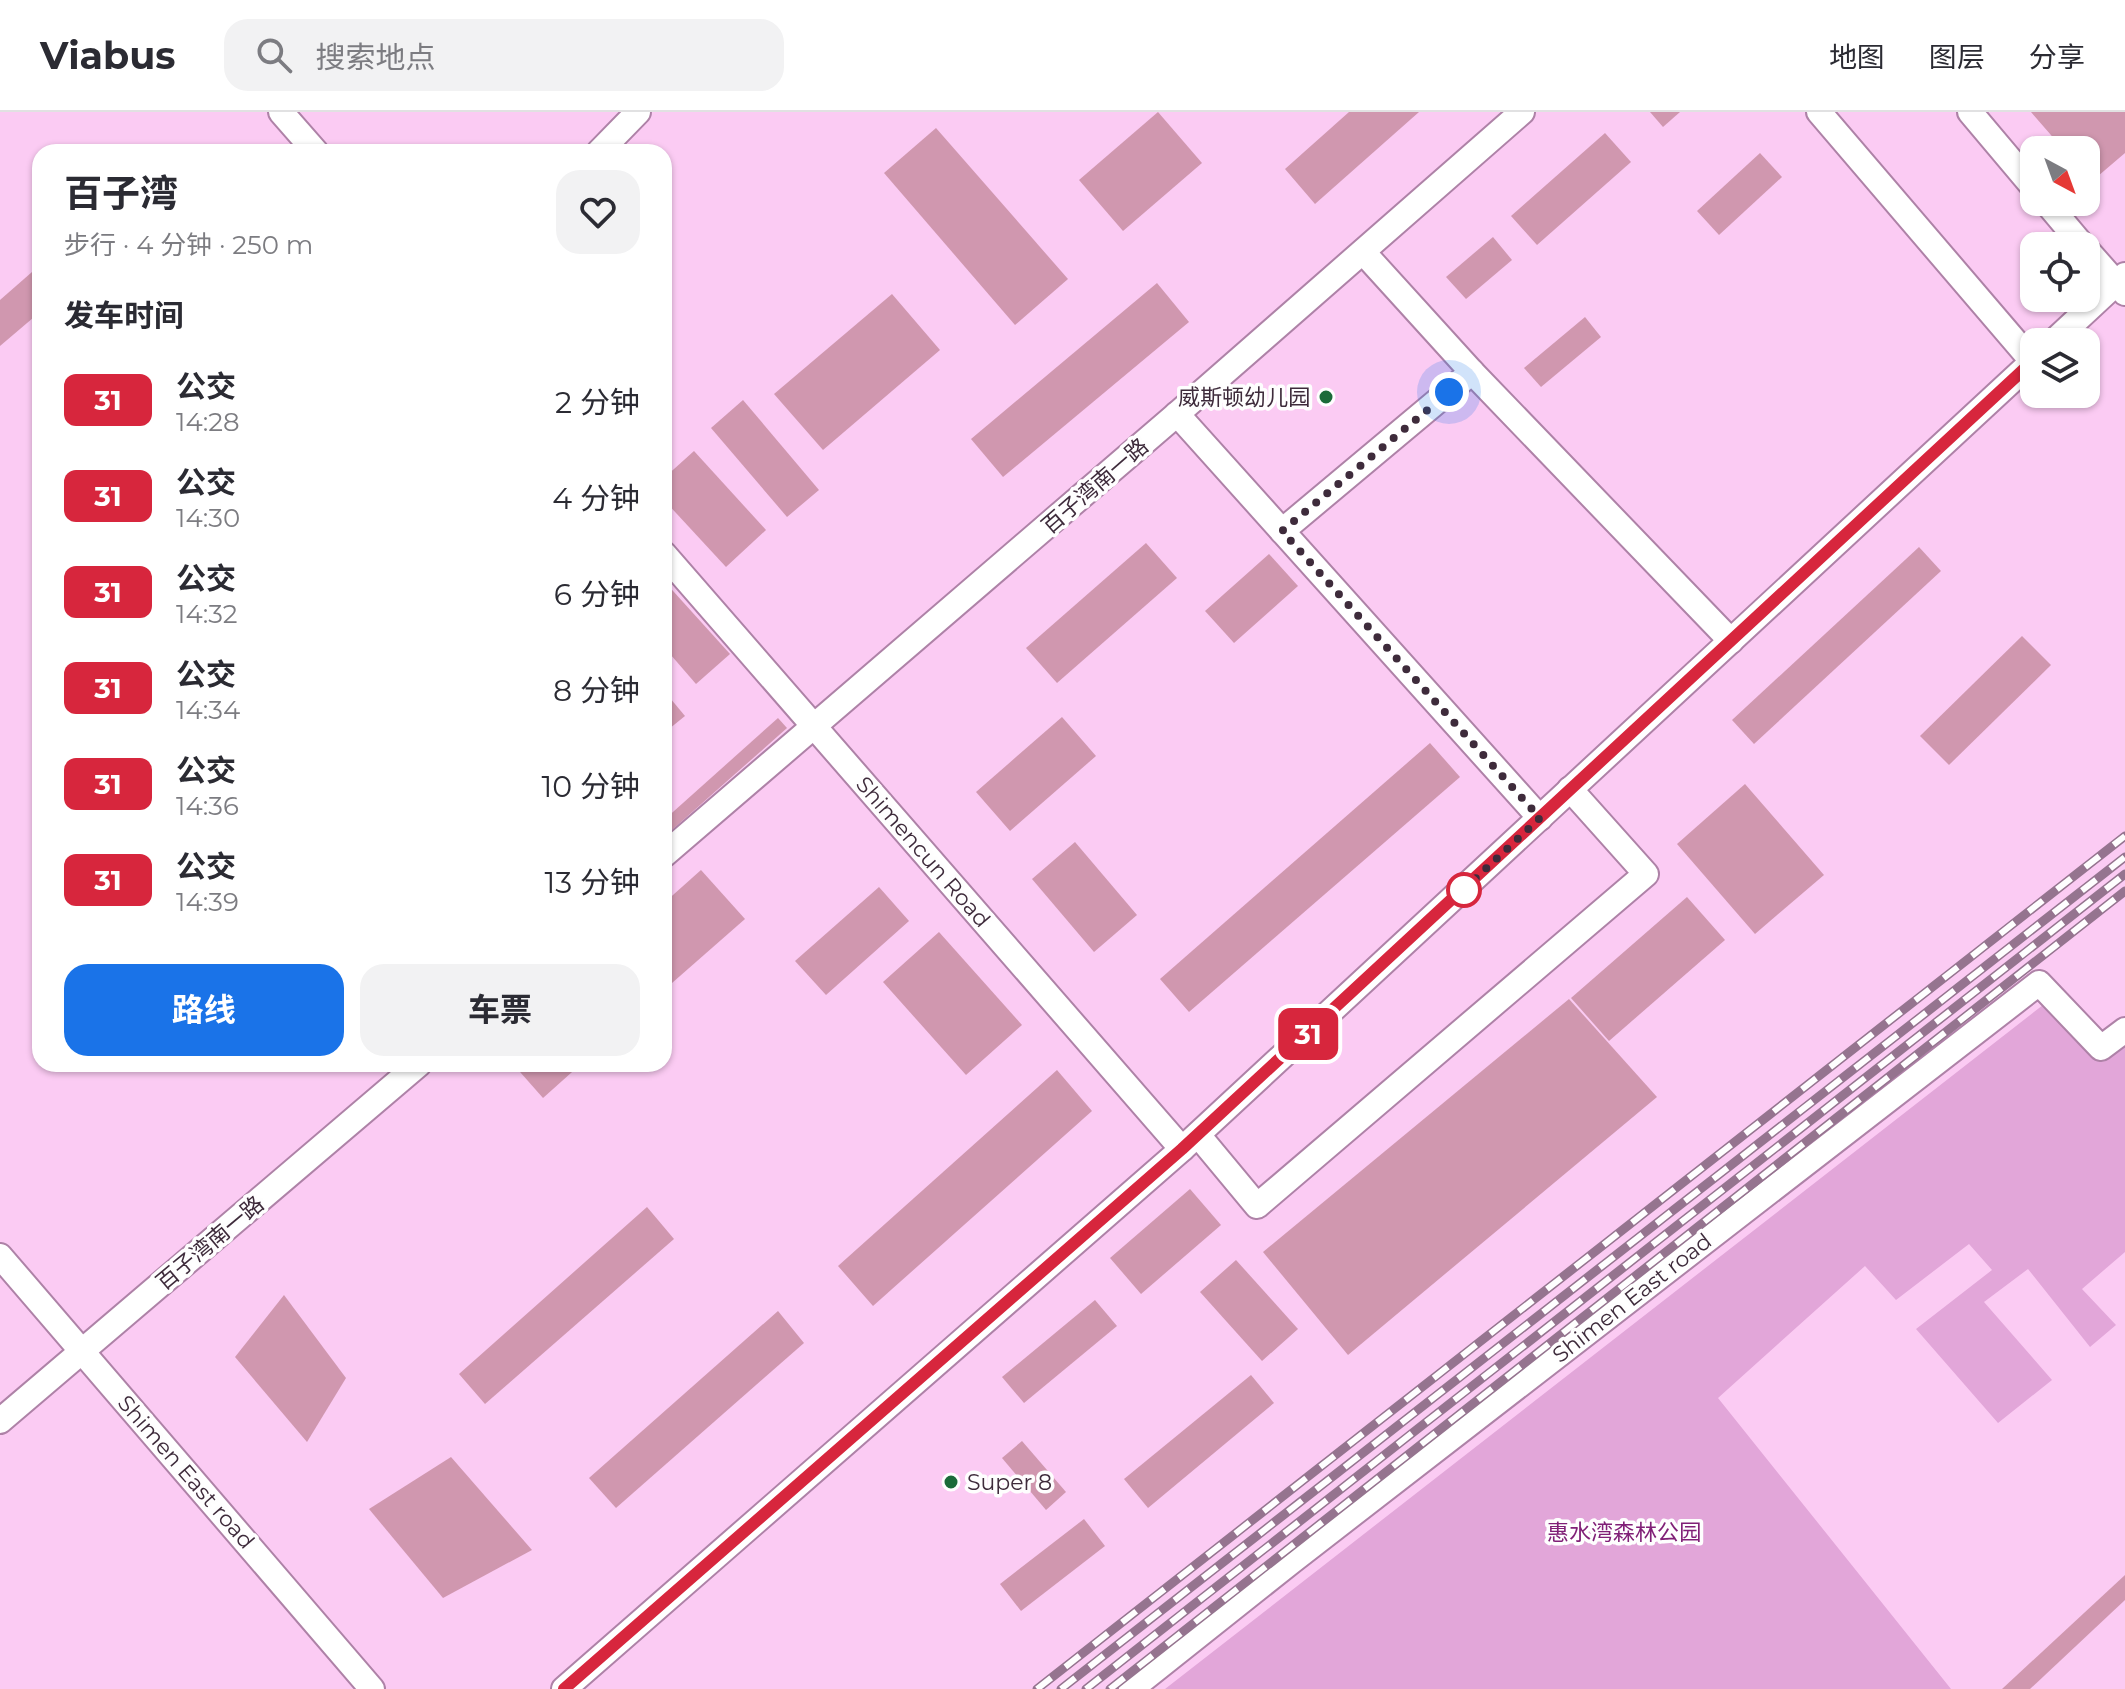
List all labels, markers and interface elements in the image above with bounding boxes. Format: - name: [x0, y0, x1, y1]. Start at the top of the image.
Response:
- search box: [224, 19, 784, 91]
- text: Viabus: [40, 32, 176, 79]
- icon: search: [252, 33, 296, 77]
- text: 搜索地点: [316, 39, 436, 76]
- text: 地图: [1829, 40, 1885, 74]
- text: 图层: [1929, 40, 1985, 74]
- text: 分享: [2029, 40, 2085, 74]
- north arrow: [2020, 136, 2100, 216]
- map controls: [2020, 136, 2100, 408]
- text: 百子湾: [64, 170, 178, 217]
- button: heart: [556, 170, 640, 254]
- text: 步行 · 4 分钟 · 250 m: [64, 229, 313, 261]
- button: locate: [2020, 232, 2100, 312]
- text: 发车时间: [64, 297, 184, 334]
- button: layers: [2020, 328, 2100, 408]
- text: 公交: [176, 368, 236, 405]
- your location: [1429, 372, 1469, 412]
- text: 31: [94, 383, 122, 417]
- text: 2 分钟: [555, 384, 640, 421]
- place label: 威斯顿幼儿园: [1178, 384, 1310, 411]
- marker: 威斯顿幼儿园: [1317, 388, 1335, 406]
- text: 14:28: [176, 406, 240, 438]
- street label: 百子湾南一路: [1036, 433, 1154, 539]
- text: 公交: [176, 464, 236, 501]
- text: 31: [94, 479, 122, 513]
- text: 4 分钟: [552, 480, 640, 517]
- text: 14:30: [176, 502, 240, 534]
- text: 公交: [176, 560, 236, 597]
- text: 31: [94, 575, 122, 609]
- text: 6 分钟: [554, 576, 640, 613]
- text: 14:32: [176, 598, 238, 630]
- text: 公交: [176, 656, 236, 693]
- text: 31: [94, 671, 122, 705]
- text: 8 分钟: [553, 672, 640, 709]
- text: 14:34: [176, 694, 240, 726]
- text: 公交: [176, 752, 236, 789]
- text: 31: [94, 767, 122, 801]
- text: 10 分钟: [541, 768, 640, 805]
- street label: Shimencun Road: [850, 771, 996, 933]
- text: 14:36: [176, 790, 239, 822]
- text: 公交: [176, 848, 236, 885]
- text: 31: [94, 863, 122, 897]
- text: 13 分钟: [544, 864, 640, 901]
- unlabelled marker: [1447, 873, 1481, 907]
- text: 14:39: [176, 886, 239, 918]
- button: 路线: [64, 964, 344, 1056]
- button: 车票: [360, 964, 640, 1056]
- line badge: 31: [1272, 1008, 1344, 1060]
- text: 31: [1294, 1017, 1322, 1051]
- street label: 百子湾南一路: [151, 1190, 269, 1296]
- street label: Shimen East road: [1547, 1227, 1717, 1369]
- street label: Shimen East road: [112, 1390, 260, 1554]
- place label: Super 8: [967, 1469, 1052, 1496]
- marker: Super 8: [942, 1473, 960, 1491]
- park label: 惠水湾森林公园: [1547, 1519, 1701, 1546]

